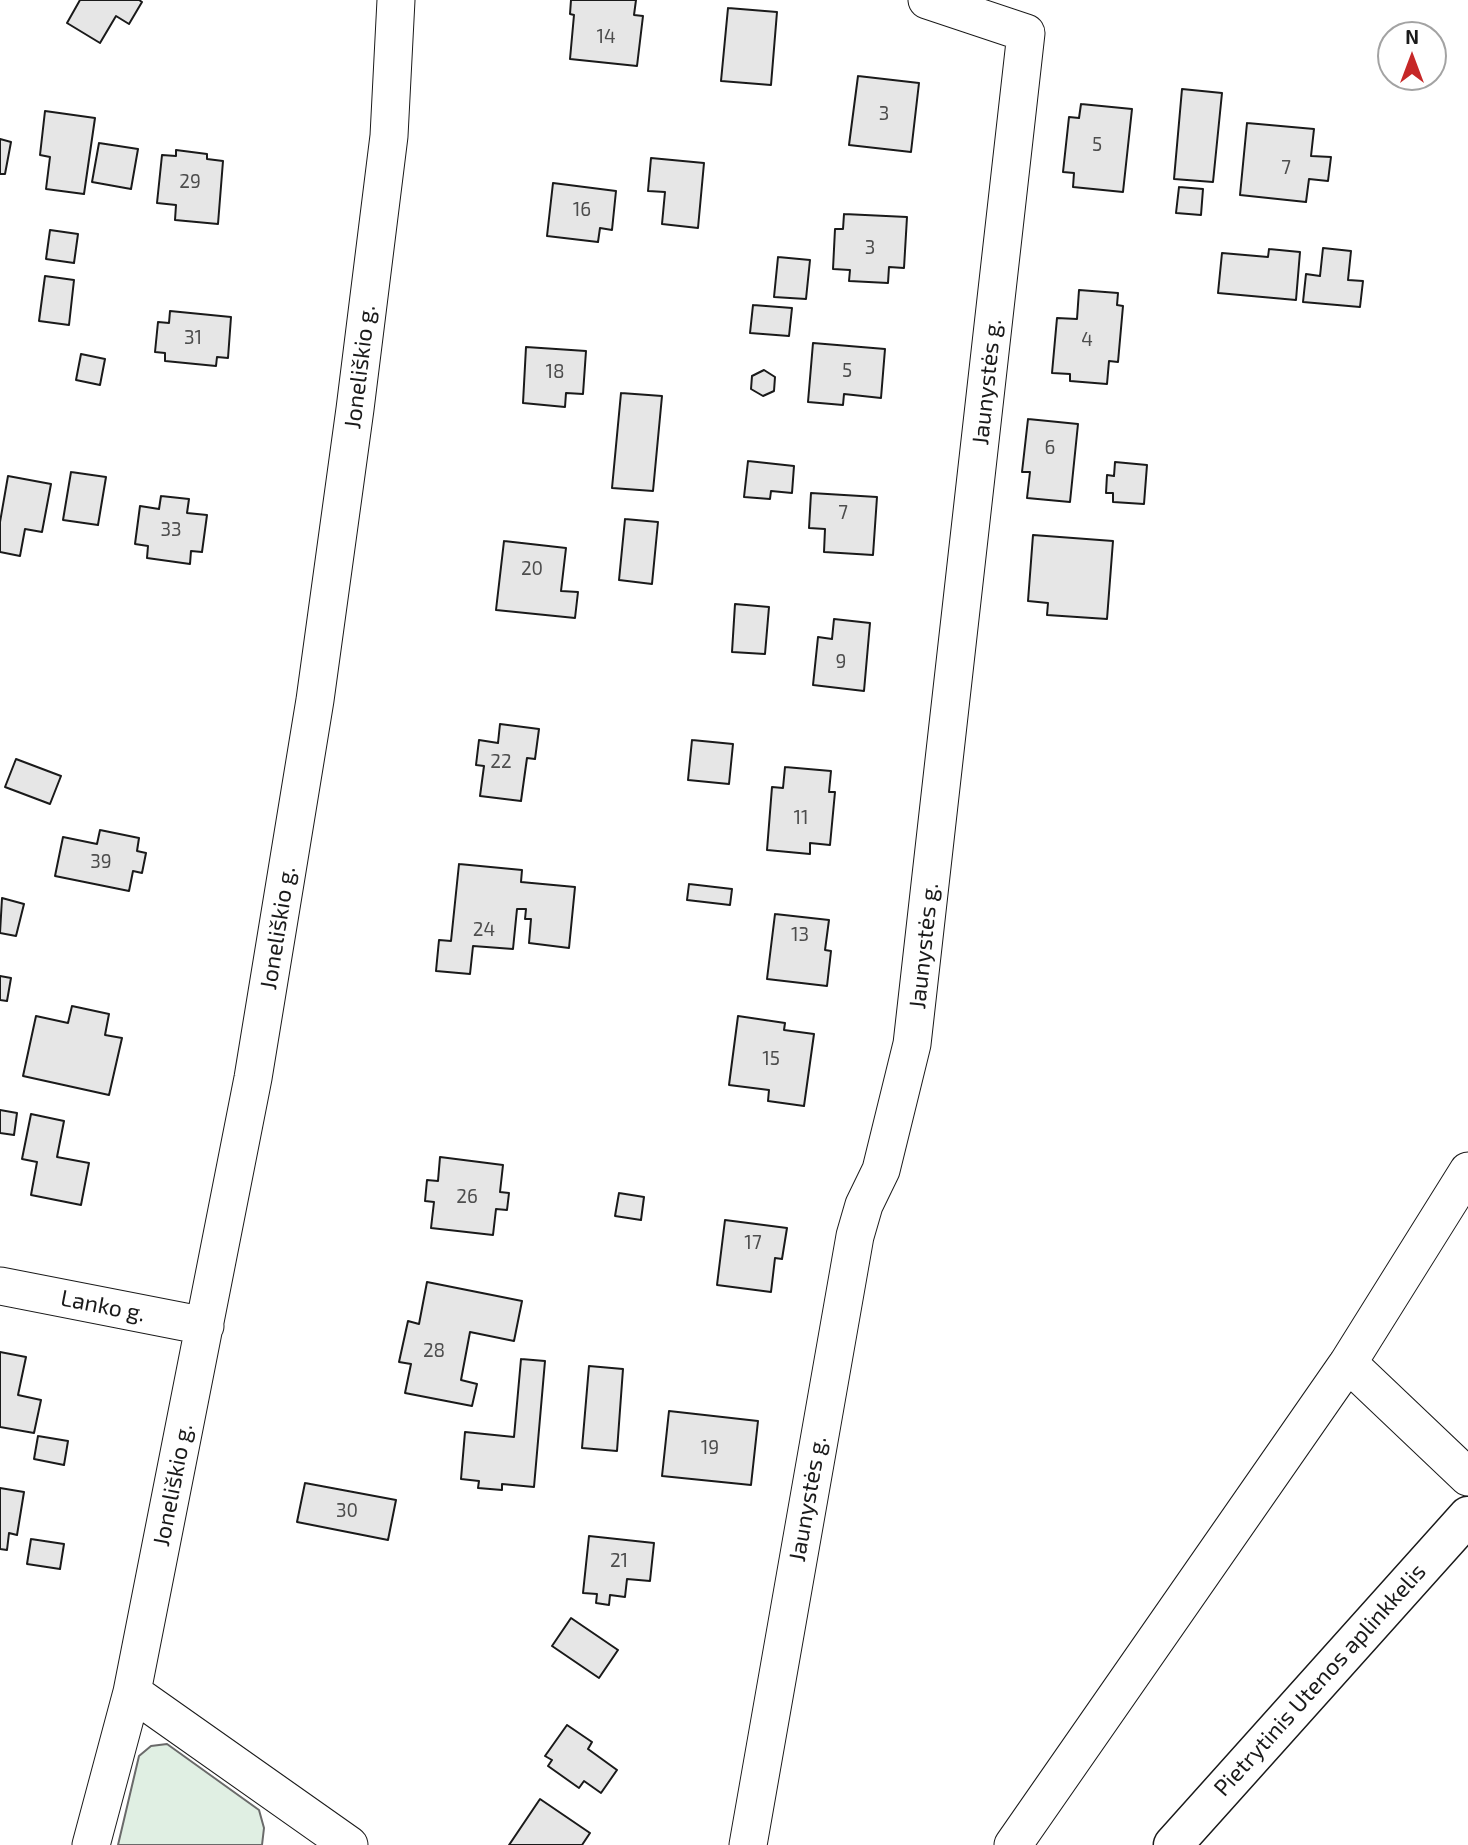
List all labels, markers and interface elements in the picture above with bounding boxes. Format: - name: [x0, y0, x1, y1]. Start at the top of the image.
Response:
- north arrow: [1377, 21, 1447, 91]
- text: N: [1405, 25, 1419, 48]
- house number: 14: [596, 26, 616, 48]
- house number: 3: [879, 103, 889, 125]
- house number: 5: [1092, 134, 1102, 156]
- house number: 7: [1281, 157, 1291, 179]
- house number: 29: [179, 171, 201, 193]
- house number: 16: [573, 199, 591, 221]
- house number: 3: [865, 237, 875, 259]
- street label: Joneliškio g.: [339, 304, 381, 430]
- street label: Jaunystės g.: [967, 318, 1007, 446]
- house number: 31: [184, 327, 202, 349]
- house number: 4: [1081, 329, 1093, 351]
- house number: 5: [842, 360, 852, 382]
- house number: 18: [545, 361, 565, 383]
- house number: 6: [1045, 437, 1055, 459]
- house number: 7: [838, 502, 848, 524]
- house number: 33: [160, 519, 182, 541]
- house number: 20: [521, 558, 543, 580]
- house number: 9: [836, 651, 846, 673]
- house number: 22: [490, 751, 512, 773]
- house number: 11: [793, 807, 809, 829]
- house number: 39: [90, 851, 112, 873]
- street label: Joneliškio g.: [255, 864, 301, 992]
- street label: Jaunystės g.: [904, 882, 944, 1010]
- house number: 24: [473, 919, 495, 941]
- house number: 13: [791, 924, 809, 946]
- house number: 15: [762, 1048, 780, 1070]
- house number: 26: [456, 1186, 478, 1208]
- house number: 17: [744, 1232, 762, 1254]
- street label: Lanko g.: [58, 1284, 148, 1328]
- house number: 28: [423, 1340, 445, 1362]
- street label: Joneliškio g.: [148, 1421, 198, 1549]
- street label: Jaunystės g.: [783, 1434, 833, 1564]
- house number: 19: [701, 1437, 719, 1459]
- house number: 30: [336, 1500, 358, 1522]
- house number: 21: [610, 1550, 628, 1572]
- street label: Pietrytinis Utenos aplinkkelis: [1208, 1558, 1432, 1802]

